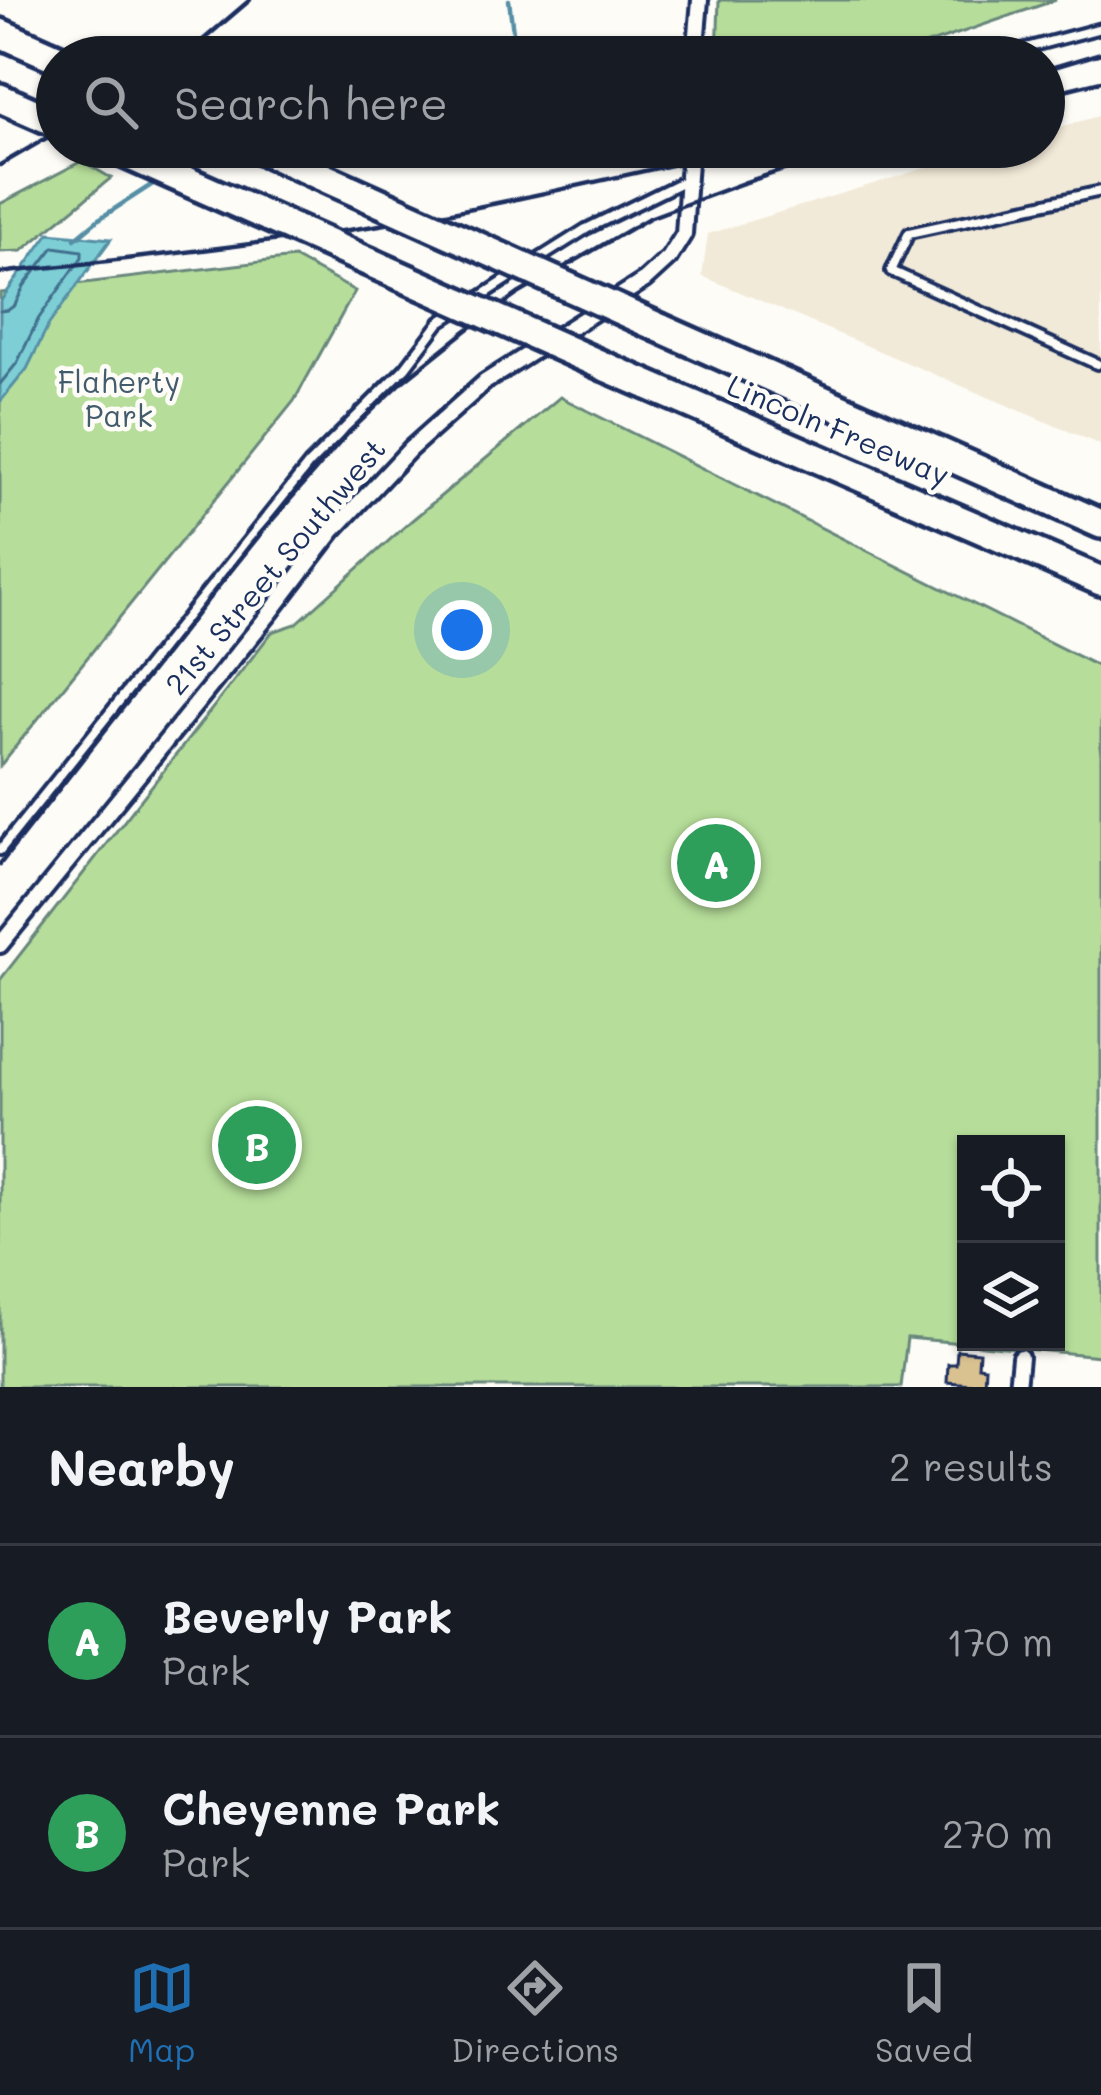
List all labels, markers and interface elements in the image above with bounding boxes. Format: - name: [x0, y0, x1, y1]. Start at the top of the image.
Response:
- search box: [36, 36, 1065, 168]
- icon: search: [78, 69, 144, 135]
- text: Search here: [174, 73, 448, 131]
- park label: Flaherty Park: [58, 361, 180, 435]
- street label: Lincoln Freeway: [722, 364, 956, 494]
- street label: 21st Street Southwest: [155, 429, 394, 702]
- your location: [432, 600, 492, 660]
- pin: A: [677, 818, 755, 908]
- pin: B: [218, 1100, 296, 1190]
- map controls: [957, 1135, 1065, 1351]
- button: locate: [957, 1135, 1065, 1243]
- button: layers: [957, 1243, 1065, 1351]
- text: Nearby: [48, 1432, 235, 1499]
- text: 2 results: [889, 1440, 1053, 1491]
- text: Beverly Park: [162, 1586, 453, 1644]
- text: A: [73, 1615, 101, 1666]
- text: 170 m: [946, 1615, 1053, 1666]
- text: Park: [162, 1644, 250, 1695]
- text: Cheyenne Park: [162, 1778, 500, 1836]
- text: B: [74, 1807, 100, 1858]
- text: 270 m: [942, 1807, 1053, 1858]
- text: Park: [162, 1836, 250, 1887]
- tab: Map: [128, 1955, 195, 2070]
- tab: Directions: [451, 1955, 619, 2070]
- tab: Saved: [875, 1955, 973, 2070]

